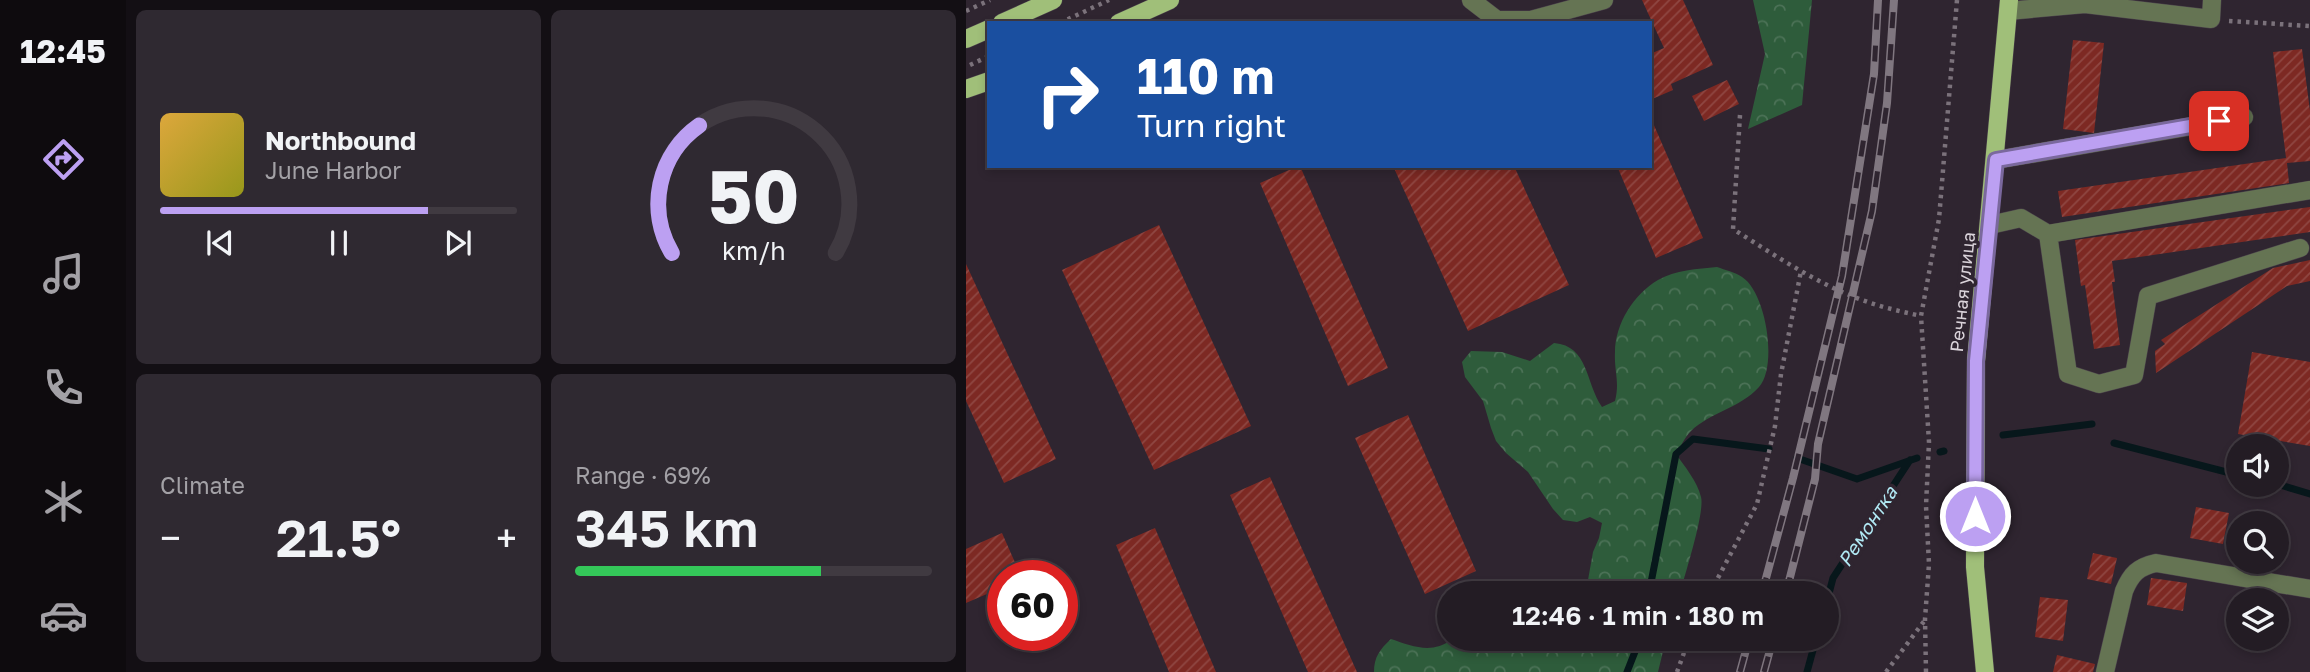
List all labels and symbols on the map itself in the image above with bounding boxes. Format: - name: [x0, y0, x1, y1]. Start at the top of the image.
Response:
- pin: [2189, 91, 2249, 151]
- street label: Речная улица: [1945, 231, 1979, 353]
- position arrow: [1938, 479, 2012, 553]
- water label: Ремонтка: [1833, 481, 1902, 570]
- speed limit sign: 60: [987, 560, 1078, 651]

